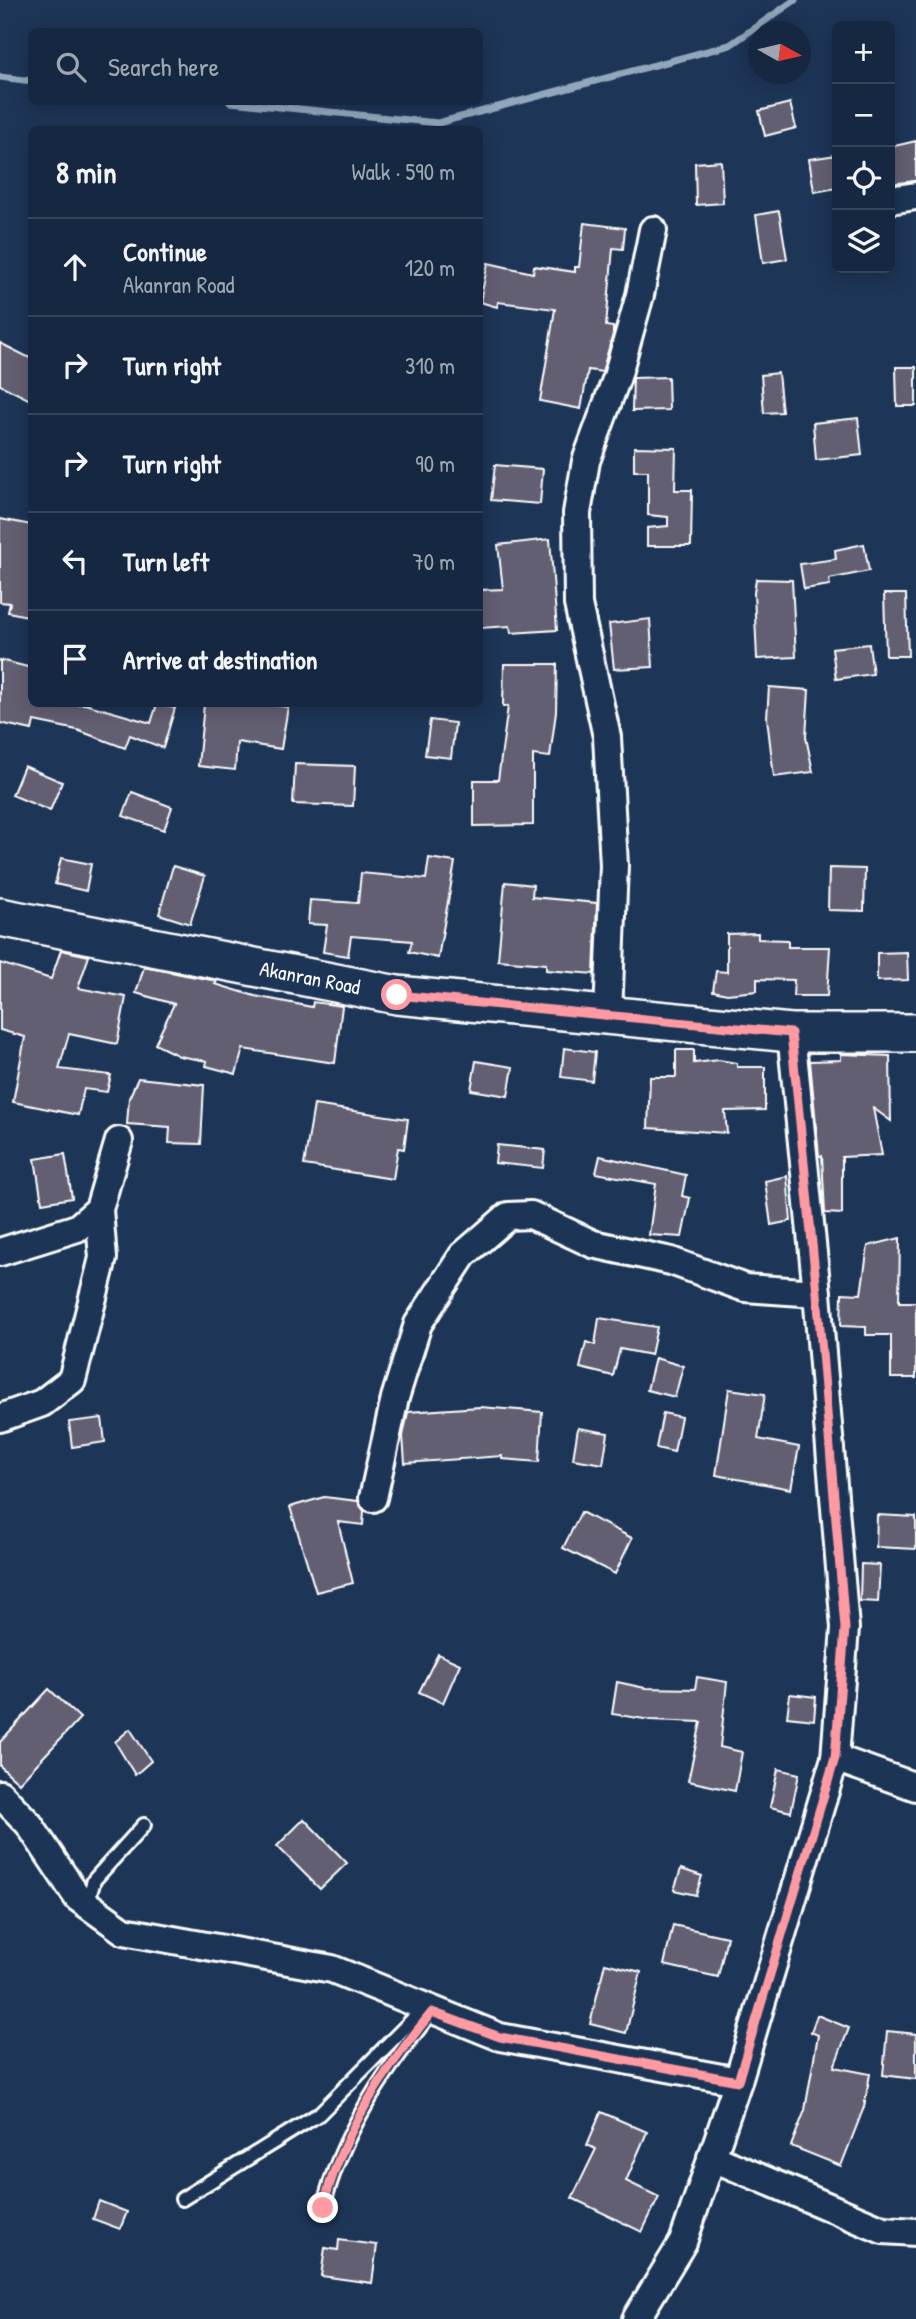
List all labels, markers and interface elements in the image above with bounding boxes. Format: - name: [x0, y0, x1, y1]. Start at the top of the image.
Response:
- north arrow: [748, 21, 811, 84]
- map controls: [832, 21, 895, 273]
- button: +: [832, 21, 895, 84]
- search box: [28, 28, 483, 105]
- icon: search: [52, 48, 90, 86]
- text: Search here: [108, 49, 219, 84]
- button: −: [832, 84, 895, 147]
- button: locate: [832, 147, 895, 210]
- text: 8 min: [56, 152, 117, 192]
- text: Walk · 590 m: [352, 156, 455, 187]
- button: layers: [832, 210, 895, 273]
- text: Continue: [123, 234, 207, 269]
- icon: ahead: [56, 248, 94, 286]
- text: 120 m: [405, 252, 455, 283]
- text: Akanran Road: [123, 269, 234, 300]
- icon: right: [56, 346, 94, 384]
- text: Turn right: [123, 348, 221, 383]
- text: 310 m: [405, 350, 455, 381]
- icon: right: [56, 444, 94, 482]
- text: Turn right: [123, 446, 221, 481]
- text: 90 m: [415, 448, 455, 479]
- icon: left: [56, 542, 94, 580]
- text: Turn left: [123, 544, 209, 579]
- text: 70 m: [412, 546, 455, 577]
- icon: arrive: [56, 640, 94, 678]
- text: Arrive at destination: [123, 642, 318, 677]
- street label: Akanran Road: [257, 954, 363, 1001]
- route start: [381, 979, 412, 1010]
- route end: [307, 2192, 338, 2223]

